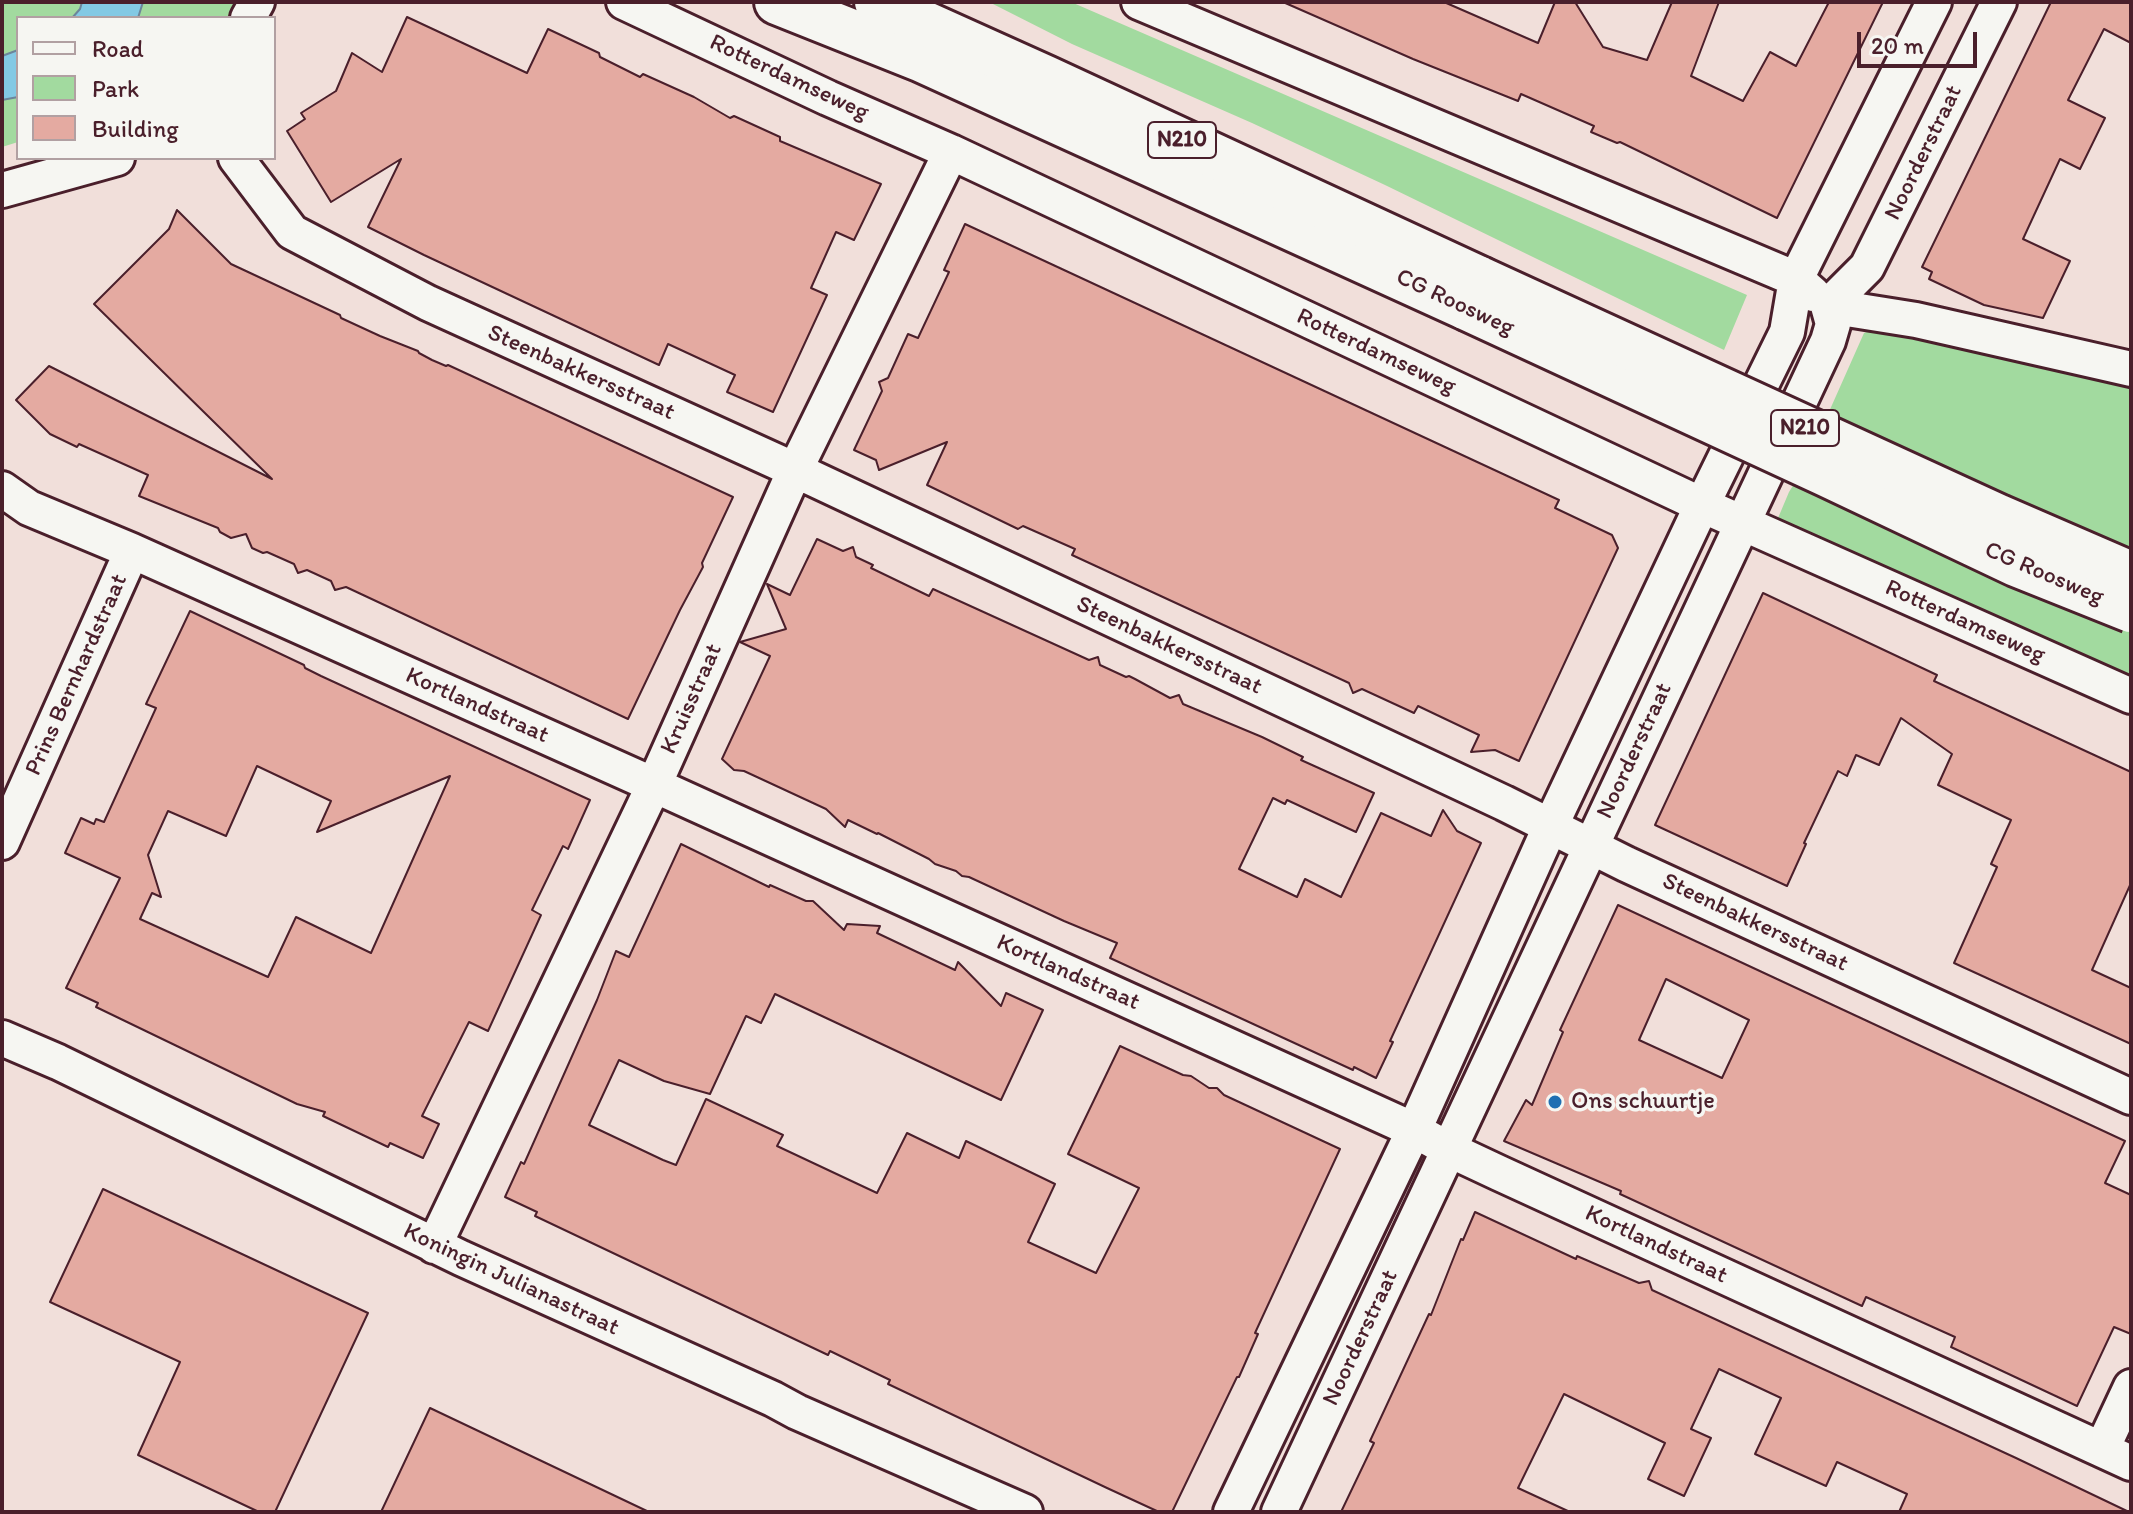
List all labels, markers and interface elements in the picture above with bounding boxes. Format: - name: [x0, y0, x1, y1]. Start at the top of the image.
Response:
- legend: [16, 16, 276, 160]
- scale bar: [1861, 16, 1981, 66]
- street label: Rotterdamseweg: [705, 29, 873, 127]
- text: 20 m: [1871, 31, 1924, 60]
- text: Road: [92, 34, 144, 63]
- text: Park: [92, 74, 139, 103]
- street label: Noorderstraat: [1879, 81, 1969, 225]
- text: Building: [92, 114, 179, 143]
- road number: N210: [1148, 122, 1216, 158]
- street label: CG Roosweg: [1391, 263, 1519, 343]
- street label: Rotterdamseweg: [1292, 303, 1460, 401]
- street label: Steenbakkersstraat: [483, 319, 679, 427]
- road number: N210: [1771, 410, 1839, 446]
- street label: CG Roosweg: [1980, 536, 2108, 612]
- street label: Prins Bernhardstraat: [20, 570, 134, 780]
- street label: Rotterdamseweg: [1880, 574, 2050, 670]
- street label: Steenbakkersstraat: [1071, 590, 1267, 702]
- street label: Kruisstraat: [655, 639, 729, 759]
- street label: Kortlandstraat: [401, 662, 553, 750]
- street label: Noorderstraat: [1591, 678, 1679, 824]
- street label: Steenbakkersstraat: [1657, 867, 1853, 979]
- street label: Kortlandstraat: [992, 929, 1144, 1017]
- place label: Ons schuurtje: [1571, 1088, 1715, 1116]
- marker: Ons schuurtje: [1546, 1093, 1564, 1111]
- street label: Kortlandstraat: [1580, 1199, 1732, 1291]
- street label: Koningin Julianastraat: [398, 1217, 624, 1343]
- street label: Noorderstraat: [1317, 1265, 1405, 1411]

